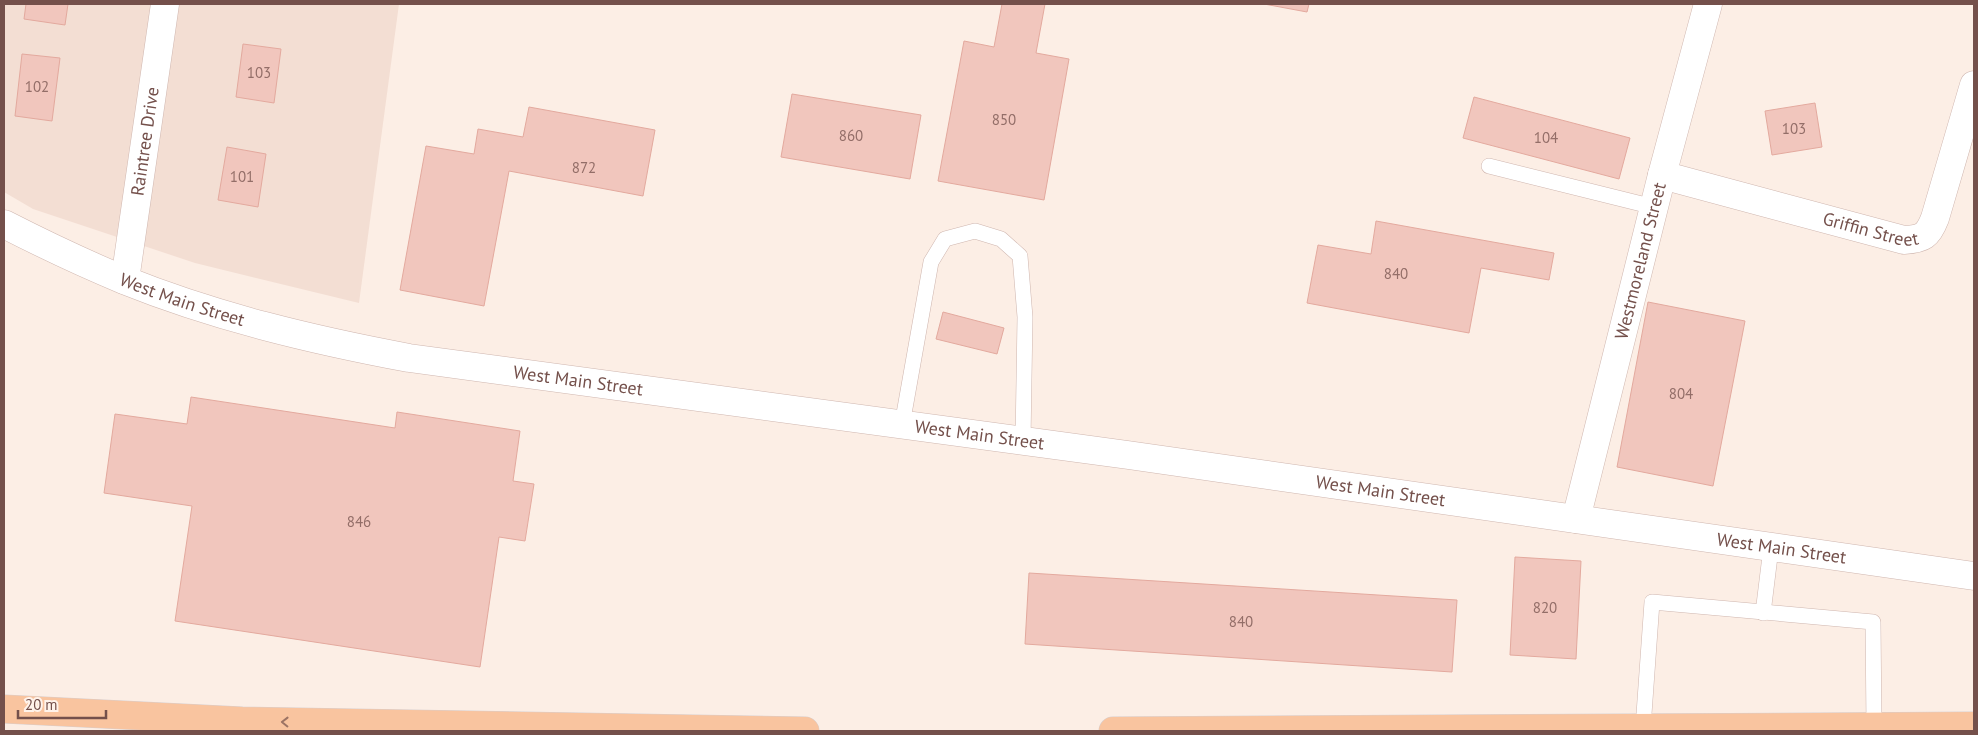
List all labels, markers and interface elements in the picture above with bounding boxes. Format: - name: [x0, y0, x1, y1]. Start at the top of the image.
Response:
- house number: 103: [247, 63, 271, 82]
- house number: 102: [25, 77, 49, 96]
- street label: Raintree Drive: [125, 85, 164, 197]
- house number: 850: [992, 110, 1016, 129]
- house number: 103: [1782, 119, 1806, 138]
- house number: 860: [839, 126, 863, 145]
- house number: 104: [1534, 128, 1558, 147]
- house number: 872: [572, 158, 596, 177]
- house number: 101: [230, 167, 254, 186]
- street label: Westmoreland Street: [1609, 180, 1671, 342]
- street label: Griffin Street: [1820, 207, 1921, 251]
- house number: 840: [1384, 264, 1408, 283]
- street label: West Main Street: [116, 267, 247, 331]
- street label: West Main Street: [512, 360, 644, 400]
- house number: 804: [1669, 384, 1693, 403]
- street label: West Main Street: [913, 414, 1046, 455]
- street label: West Main Street: [1314, 470, 1447, 511]
- house number: 846: [347, 512, 371, 531]
- street label: West Main Street: [1715, 527, 1848, 569]
- house number: 820: [1533, 598, 1557, 617]
- house number: 840: [1229, 612, 1253, 631]
- scale bar: [18, 688, 105, 720]
- text: 20 m: [25, 695, 58, 714]
- one-way arrow: [281, 717, 288, 727]

